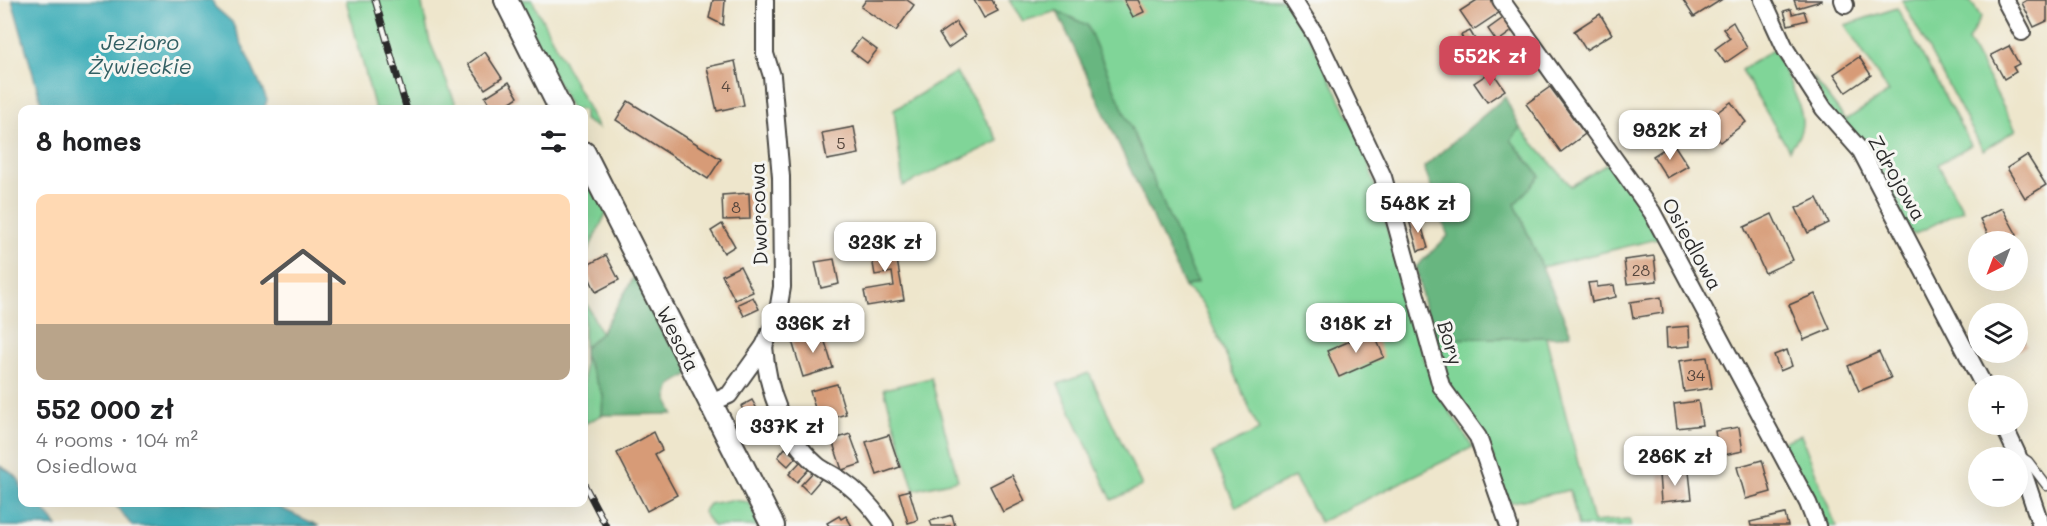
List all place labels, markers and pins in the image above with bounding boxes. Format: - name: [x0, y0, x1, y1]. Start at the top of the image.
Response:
- pin: 552K zł: [1435, 36, 1545, 87]
- pin: 982K zł: [1615, 110, 1725, 161]
- pin: 548K zł: [1363, 183, 1473, 234]
- pin: 323K zł: [830, 222, 940, 273]
- pin: 336K zł: [758, 303, 868, 354]
- pin: 318K zł: [1301, 303, 1411, 354]
- pin: 337K zł: [732, 406, 842, 457]
- pin: 286K zł: [1620, 436, 1730, 487]

